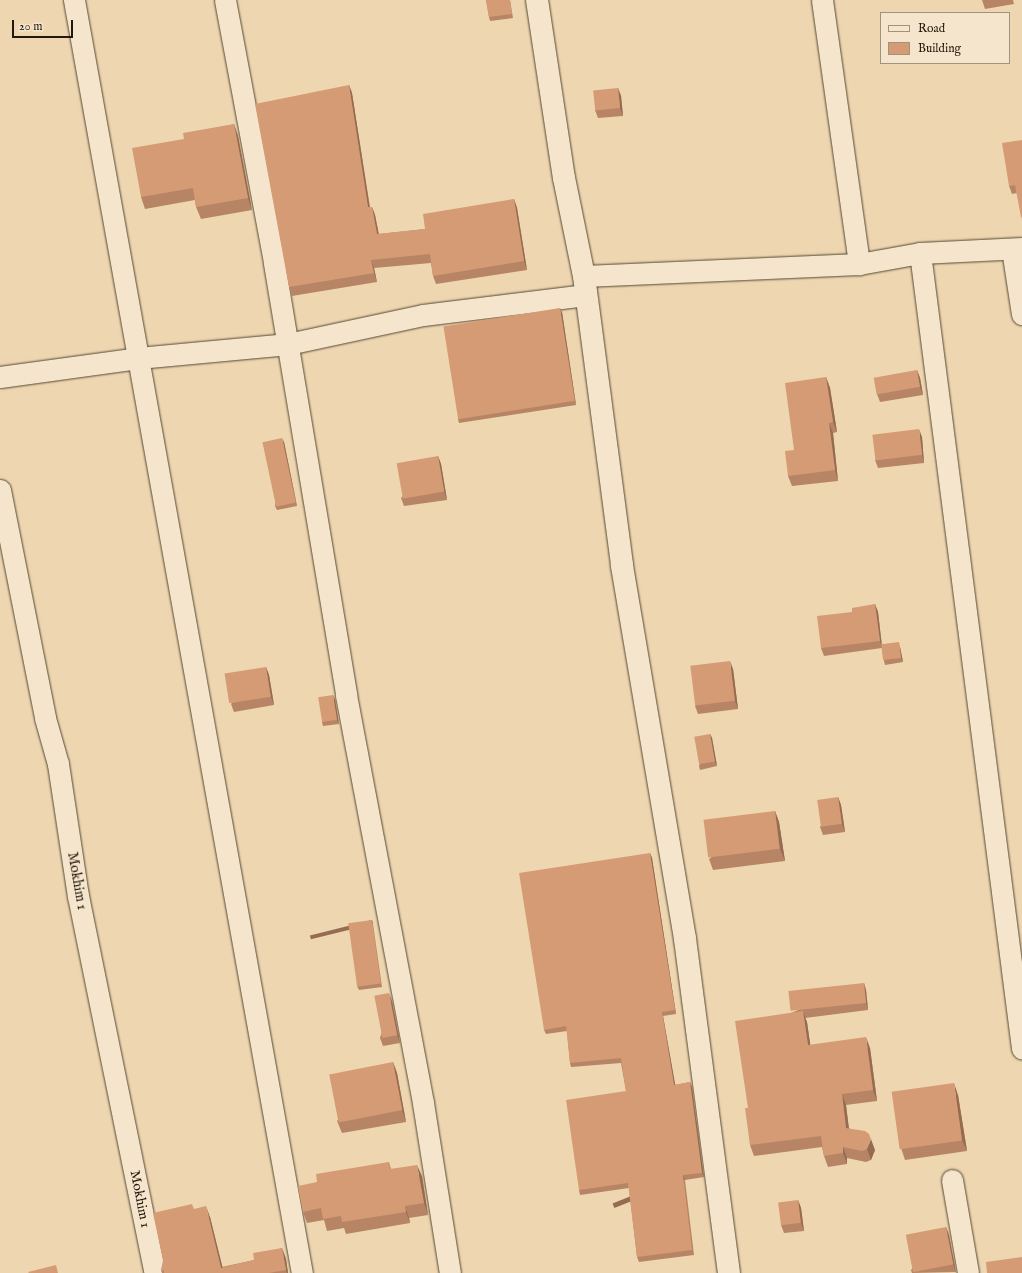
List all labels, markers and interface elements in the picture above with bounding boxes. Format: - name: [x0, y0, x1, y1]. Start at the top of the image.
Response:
- scale bar: [14, 12, 75, 38]
- legend: [880, 12, 1010, 64]
- text: 20 m: [19, 19, 42, 34]
- text: Road: [918, 21, 945, 36]
- text: Building: [918, 41, 961, 56]
- street label: Mokhim 1: [64, 851, 90, 911]
- street label: Mokhim 1: [126, 1169, 154, 1229]

